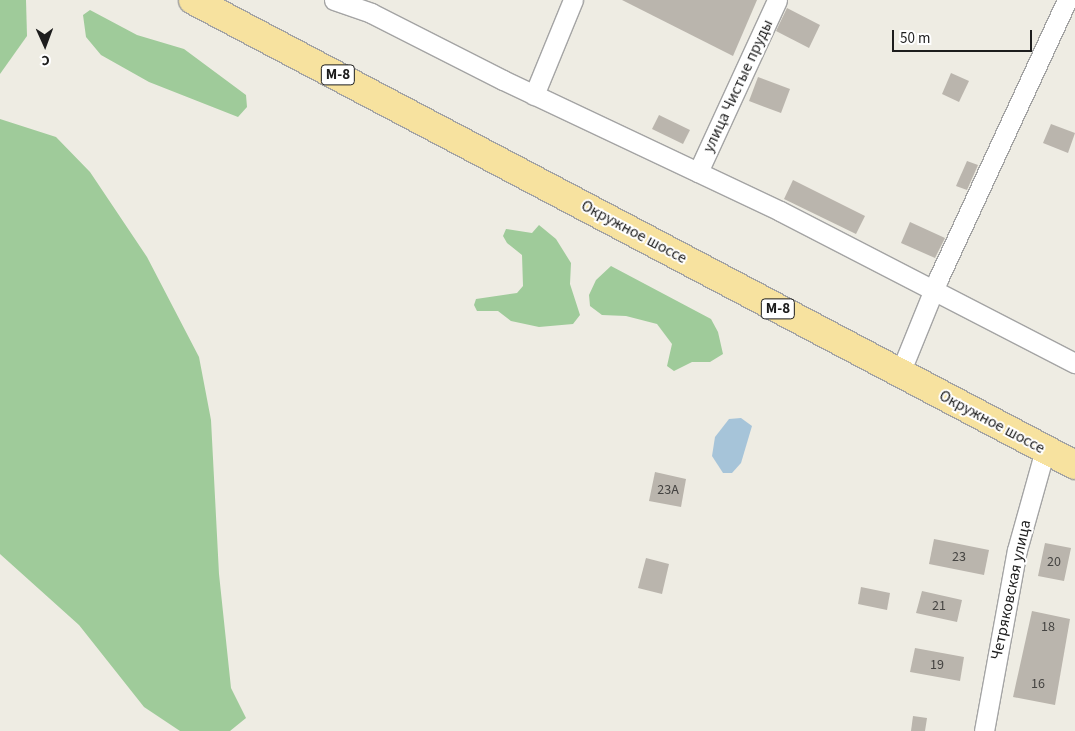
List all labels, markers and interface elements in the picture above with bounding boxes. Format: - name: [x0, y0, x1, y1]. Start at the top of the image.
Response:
- street label: улица Чистые пруды: [699, 16, 777, 156]
- north arrow: [20, 20, 70, 70]
- scale bar: [895, 20, 1035, 52]
- text: 50 m: [900, 28, 930, 49]
- text: С: [41, 50, 50, 70]
- road number: М-8: [320, 62, 356, 88]
- street label: Окружное шоссе: [578, 196, 690, 268]
- road number: М-8: [760, 296, 796, 322]
- street label: Окружное шоссе: [936, 386, 1048, 458]
- house number: 23А: [657, 482, 679, 498]
- street label: Четряковская улица: [987, 518, 1035, 662]
- house number: 23: [952, 549, 966, 565]
- house number: 20: [1047, 554, 1061, 570]
- house number: 21: [932, 598, 946, 614]
- house number: 18: [1041, 619, 1055, 635]
- house number: 19: [930, 657, 944, 673]
- house number: 16: [1031, 676, 1045, 692]

